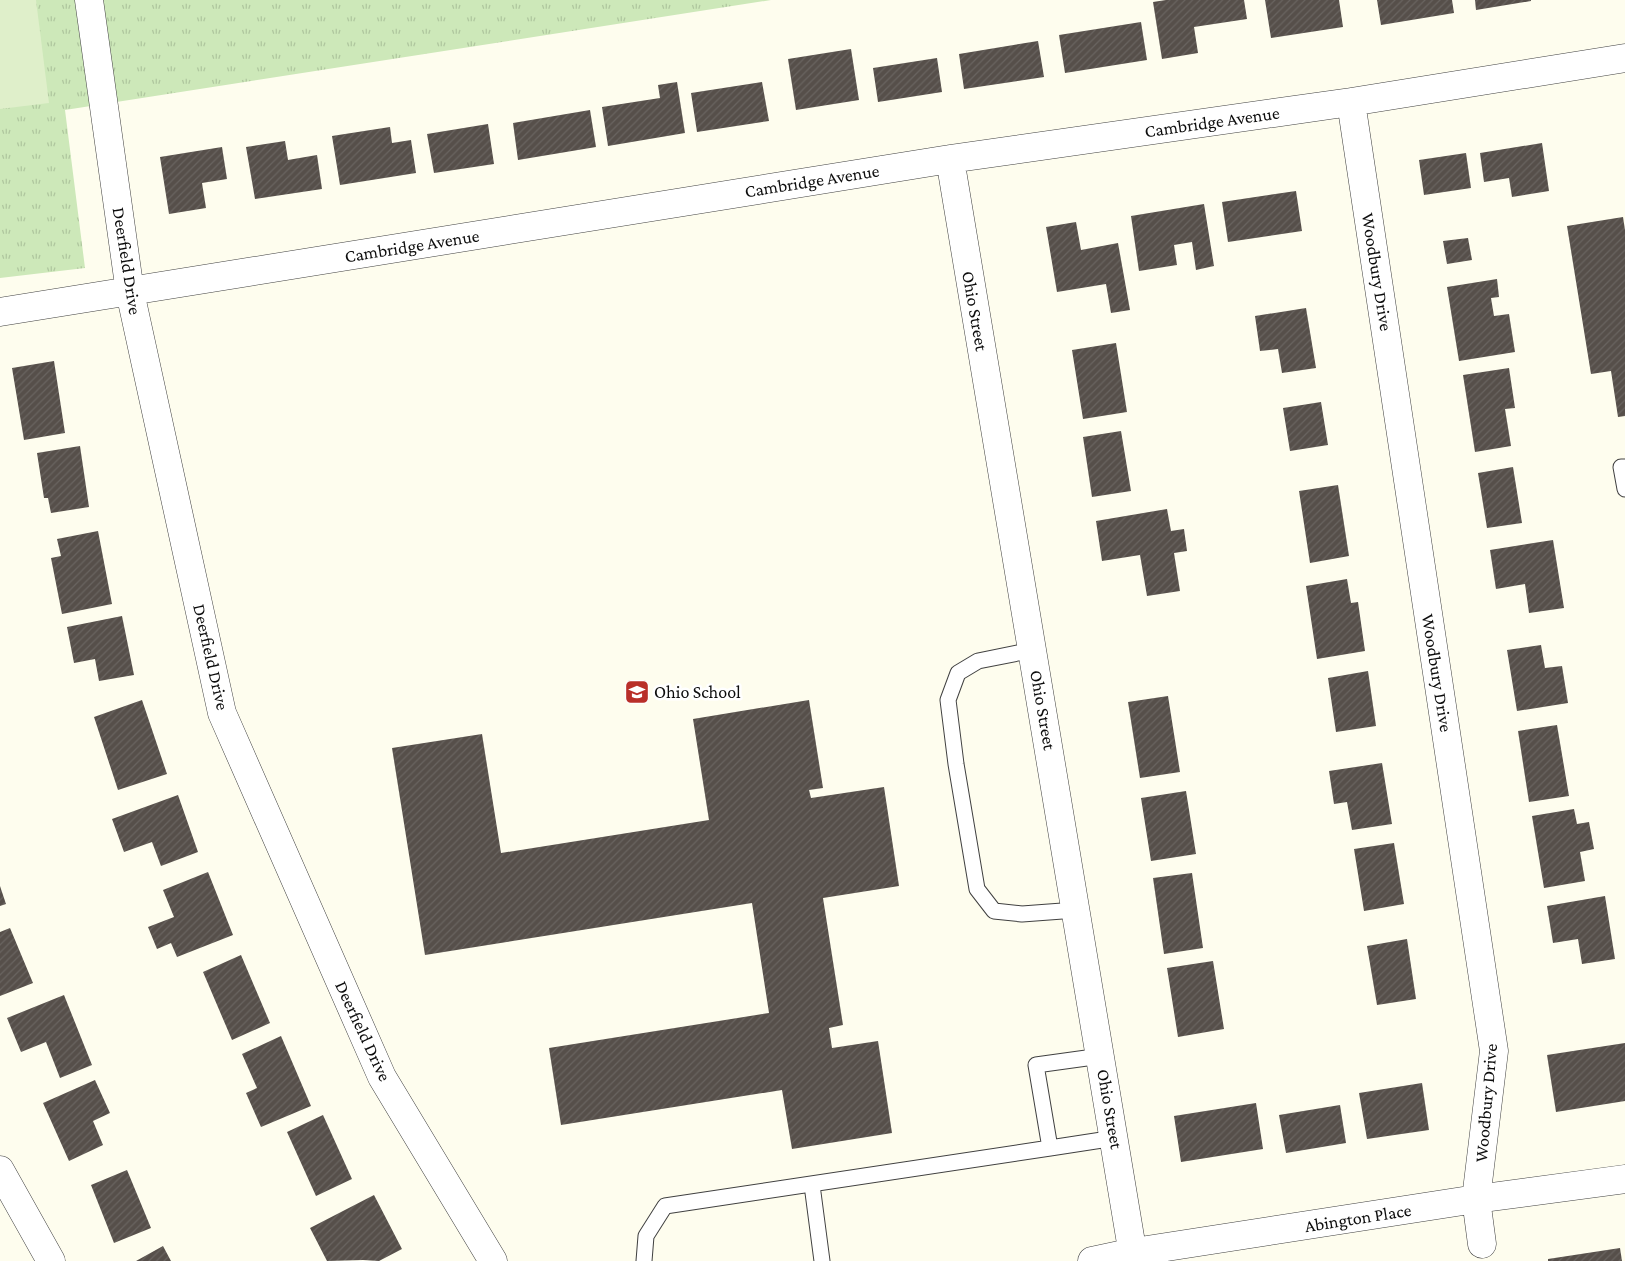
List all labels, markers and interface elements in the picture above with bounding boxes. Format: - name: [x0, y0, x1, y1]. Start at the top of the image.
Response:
- street label: Cambridge Avenue: [1143, 103, 1281, 141]
- street label: Cambridge Avenue: [743, 160, 881, 202]
- street label: Deerfield Drive: [109, 206, 145, 316]
- street label: Woodbury Drive: [1358, 212, 1396, 332]
- street label: Cambridge Avenue: [343, 225, 481, 267]
- street label: Ohio Street: [958, 269, 992, 354]
- street label: Deerfield Drive: [189, 602, 233, 712]
- street label: Woodbury Drive: [1418, 613, 1456, 733]
- street label: Ohio Street: [1026, 668, 1060, 753]
- school or university icon: Ohio School: [624, 679, 650, 705]
- place label: Ohio School: [654, 682, 741, 702]
- street label: Deerfield Drive: [331, 978, 395, 1084]
- street label: Woodbury Drive: [1471, 1043, 1501, 1163]
- street label: Ohio Street: [1093, 1067, 1127, 1152]
- street label: Abington Place: [1303, 1200, 1413, 1236]

